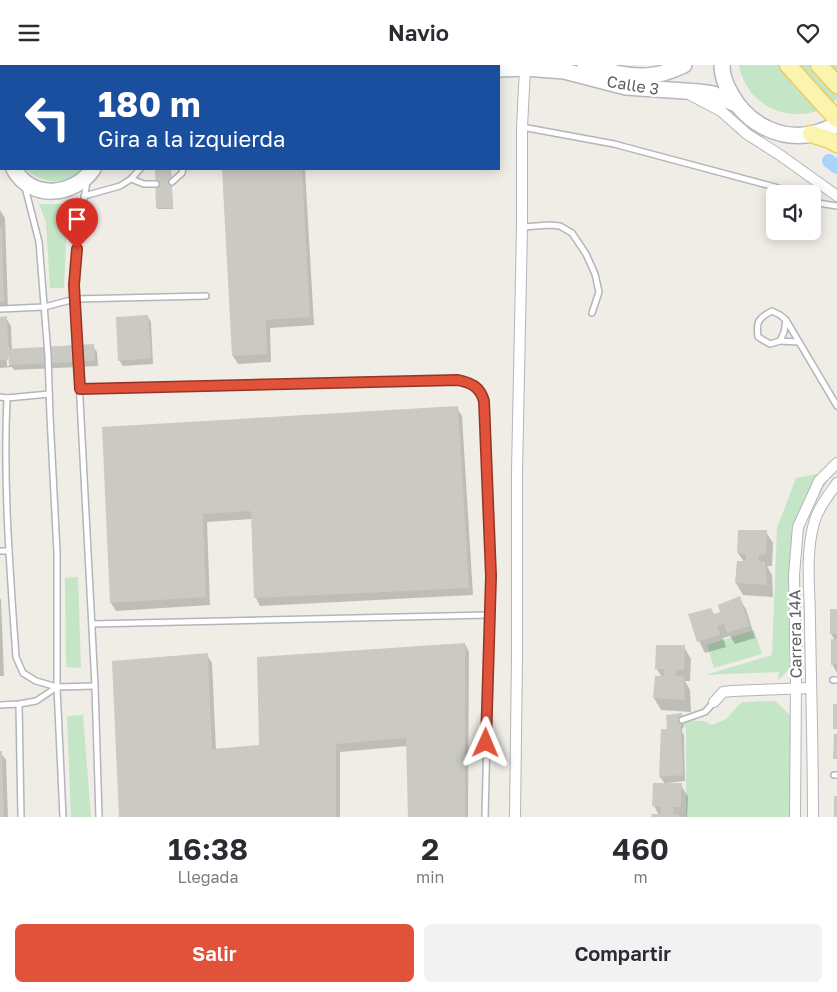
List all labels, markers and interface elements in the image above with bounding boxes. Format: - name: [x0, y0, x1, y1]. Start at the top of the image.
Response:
- icon: menu: [15, 19, 43, 47]
- text: Navio: [388, 19, 449, 46]
- icon: heart: [794, 19, 822, 47]
- street label: Calle 3: [605, 71, 661, 99]
- text: 180 m: [98, 83, 201, 125]
- icon: left: [15, 85, 80, 150]
- text: Gira a la izquierda: [98, 125, 286, 152]
- map controls: [766, 185, 821, 240]
- button: sound: [766, 185, 821, 240]
- pin: [56, 198, 98, 249]
- icon: arrive: [63, 205, 91, 233]
- street label: Carrera 14A: [784, 589, 806, 679]
- position arrow: [459, 716, 511, 768]
- text: 16:38: [168, 831, 248, 867]
- text: 2: [421, 831, 439, 867]
- text: 460: [612, 831, 669, 867]
- text: Llegada: [178, 867, 239, 887]
- text: min: [416, 867, 444, 887]
- text: m: [634, 867, 648, 887]
- button: Salir: [15, 924, 414, 982]
- button: Compartir: [424, 924, 822, 982]

